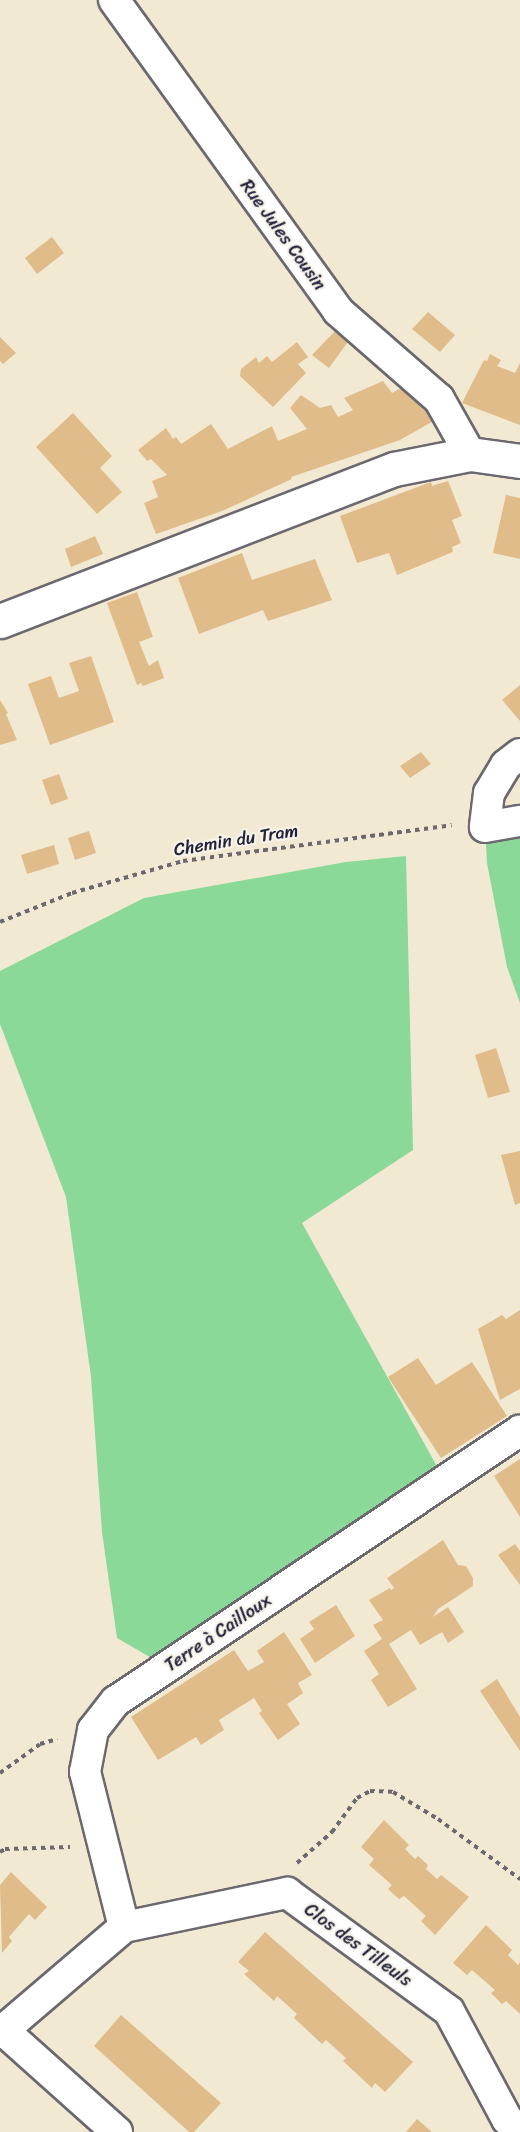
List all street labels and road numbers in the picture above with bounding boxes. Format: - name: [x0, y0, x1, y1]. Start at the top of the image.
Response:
- street label: Rue Jules Cousin: [235, 175, 331, 295]
- street label: Chemin du Tram: [172, 820, 300, 860]
- street label: Terre à Cailloux: [161, 1590, 275, 1676]
- street label: Clos des Tilleuls: [300, 1899, 416, 1991]

